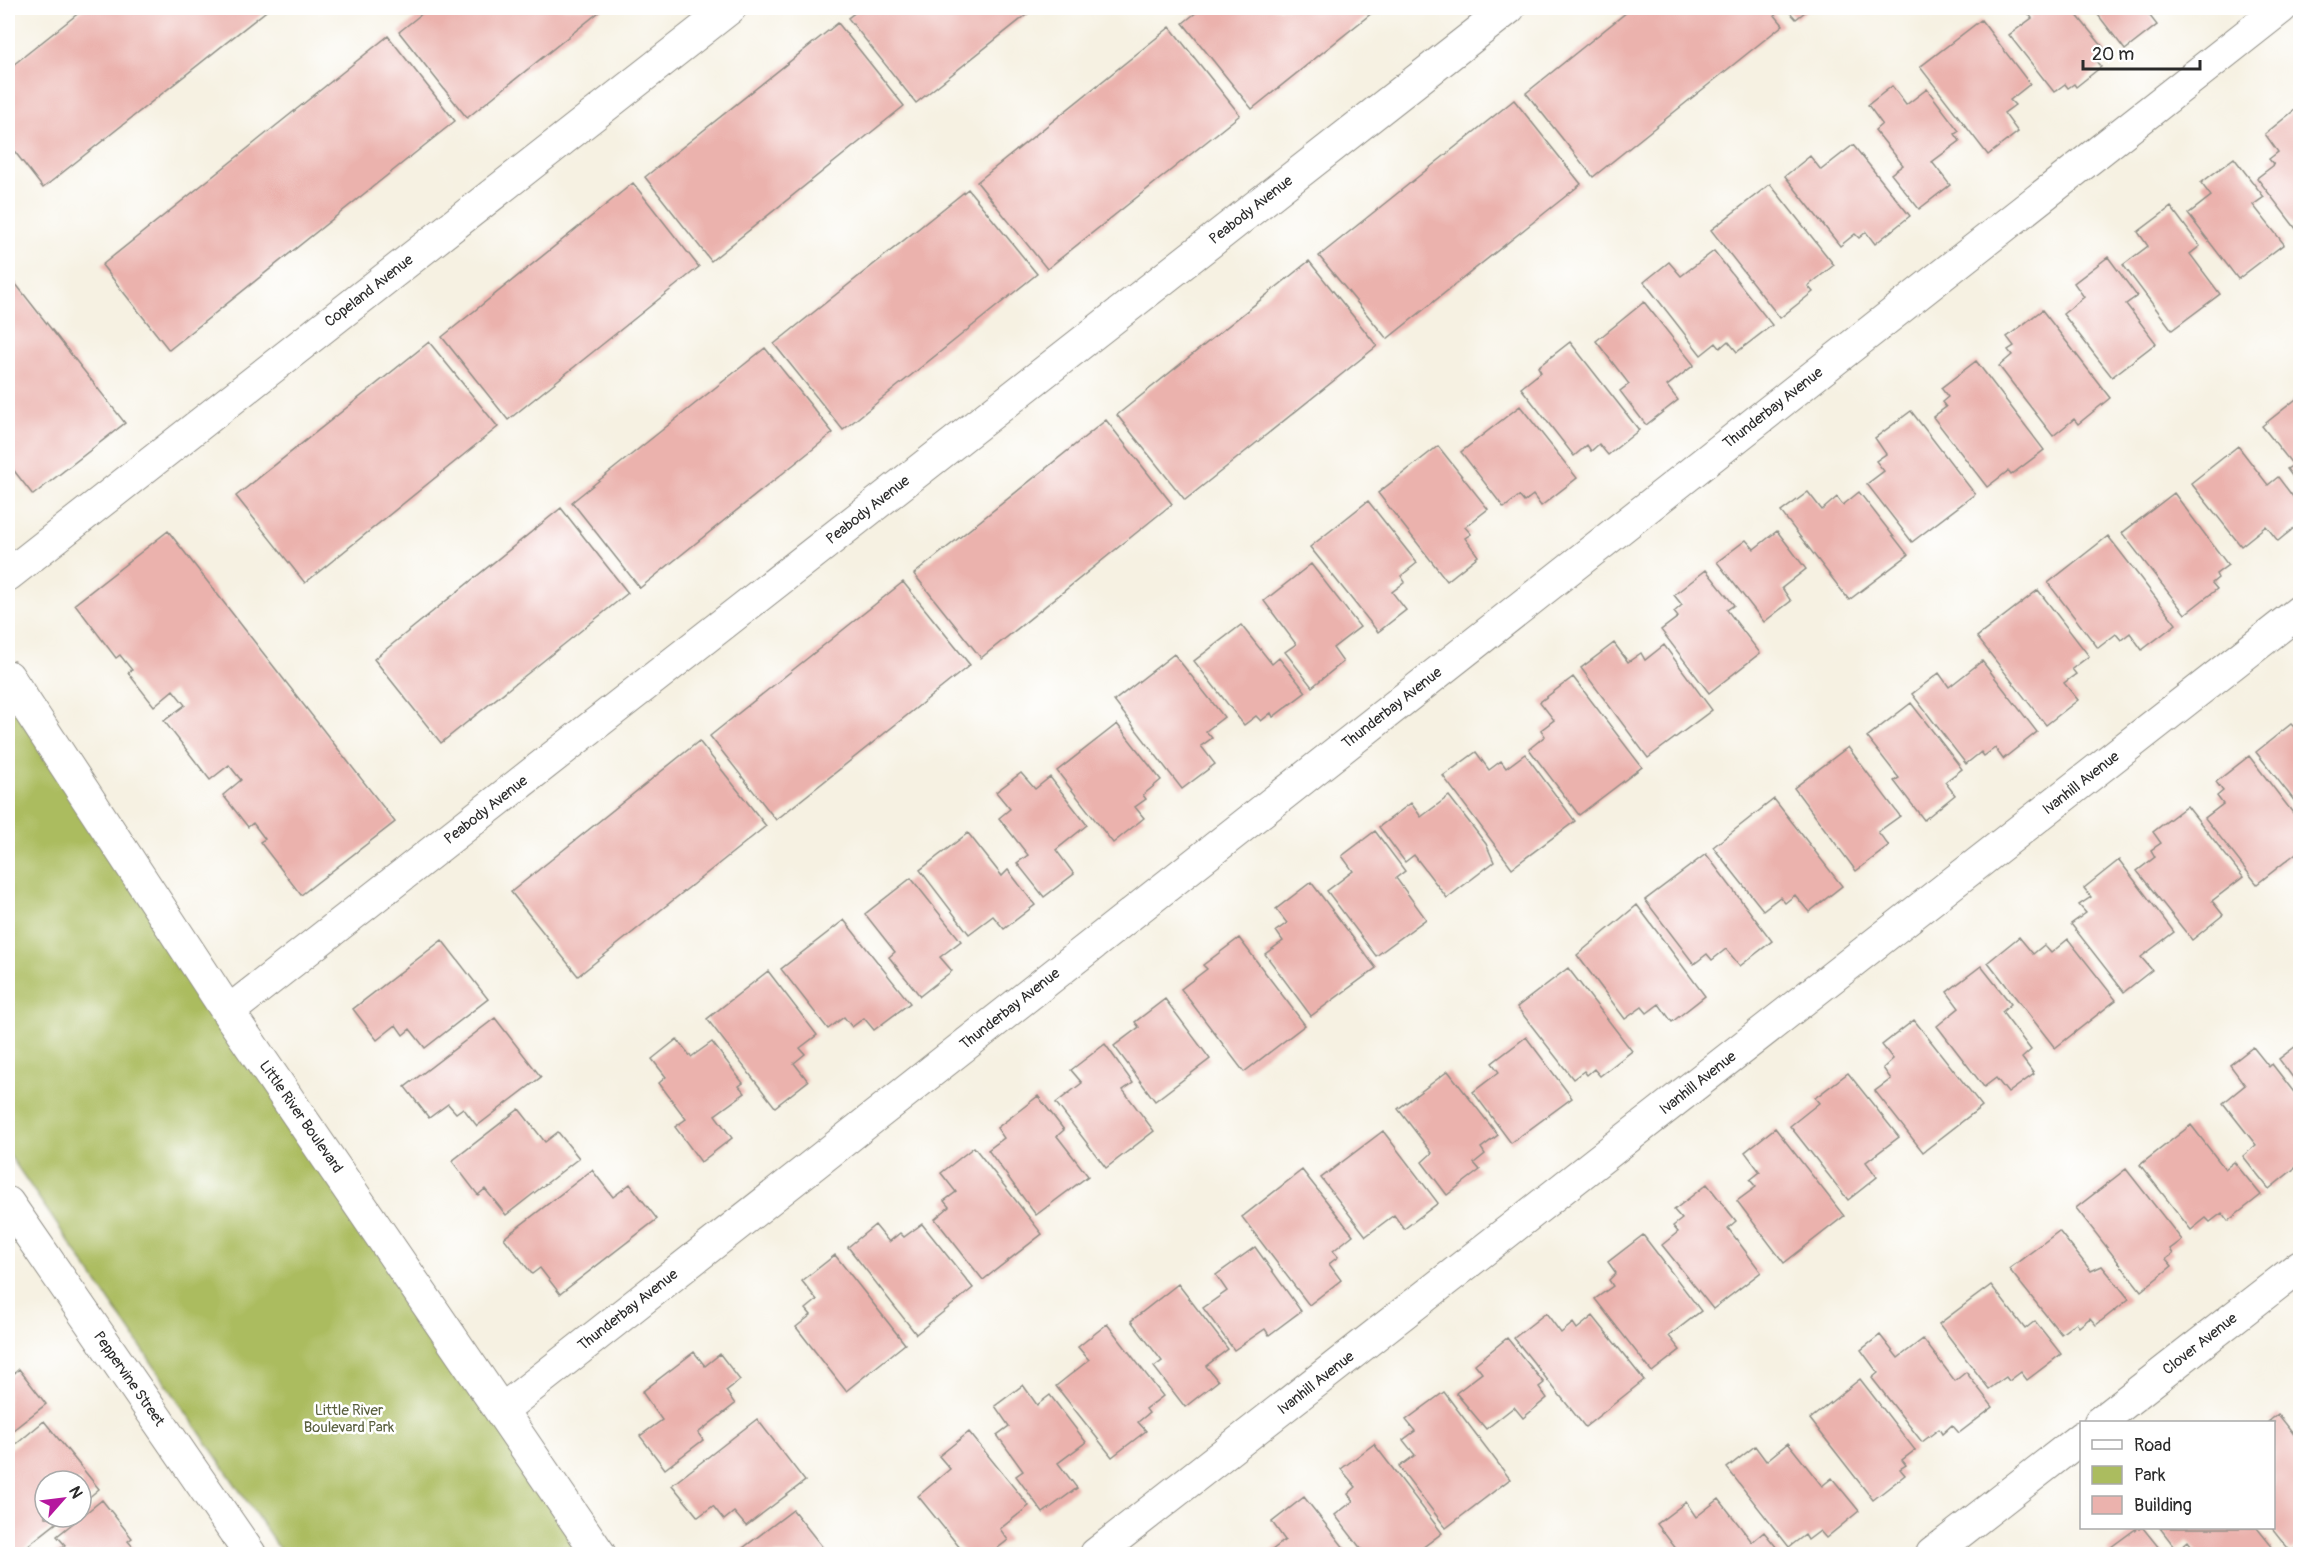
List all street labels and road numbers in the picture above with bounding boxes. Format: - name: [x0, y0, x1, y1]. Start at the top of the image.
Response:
- street label: Peabody Avenue: [1205, 171, 1297, 249]
- street label: Copeland Avenue: [321, 250, 418, 332]
- street label: Thunderbay Avenue: [1719, 363, 1827, 453]
- street label: Peabody Avenue: [822, 471, 914, 549]
- street label: Thunderbay Avenue: [1338, 663, 1446, 753]
- street label: Ivanhill Avenue: [2039, 747, 2124, 819]
- street label: Peabody Avenue: [440, 771, 532, 849]
- street label: Thunderbay Avenue: [956, 964, 1064, 1054]
- street label: Ivanhill Avenue: [1656, 1047, 1741, 1119]
- street label: Little River Boulevard: [255, 1057, 347, 1177]
- street label: Thunderbay Avenue: [574, 1265, 682, 1355]
- street label: Clover Avenue: [2159, 1309, 2242, 1379]
- street label: Peppervine Street: [89, 1328, 169, 1431]
- street label: Ivanhill Avenue: [1274, 1347, 1359, 1419]

